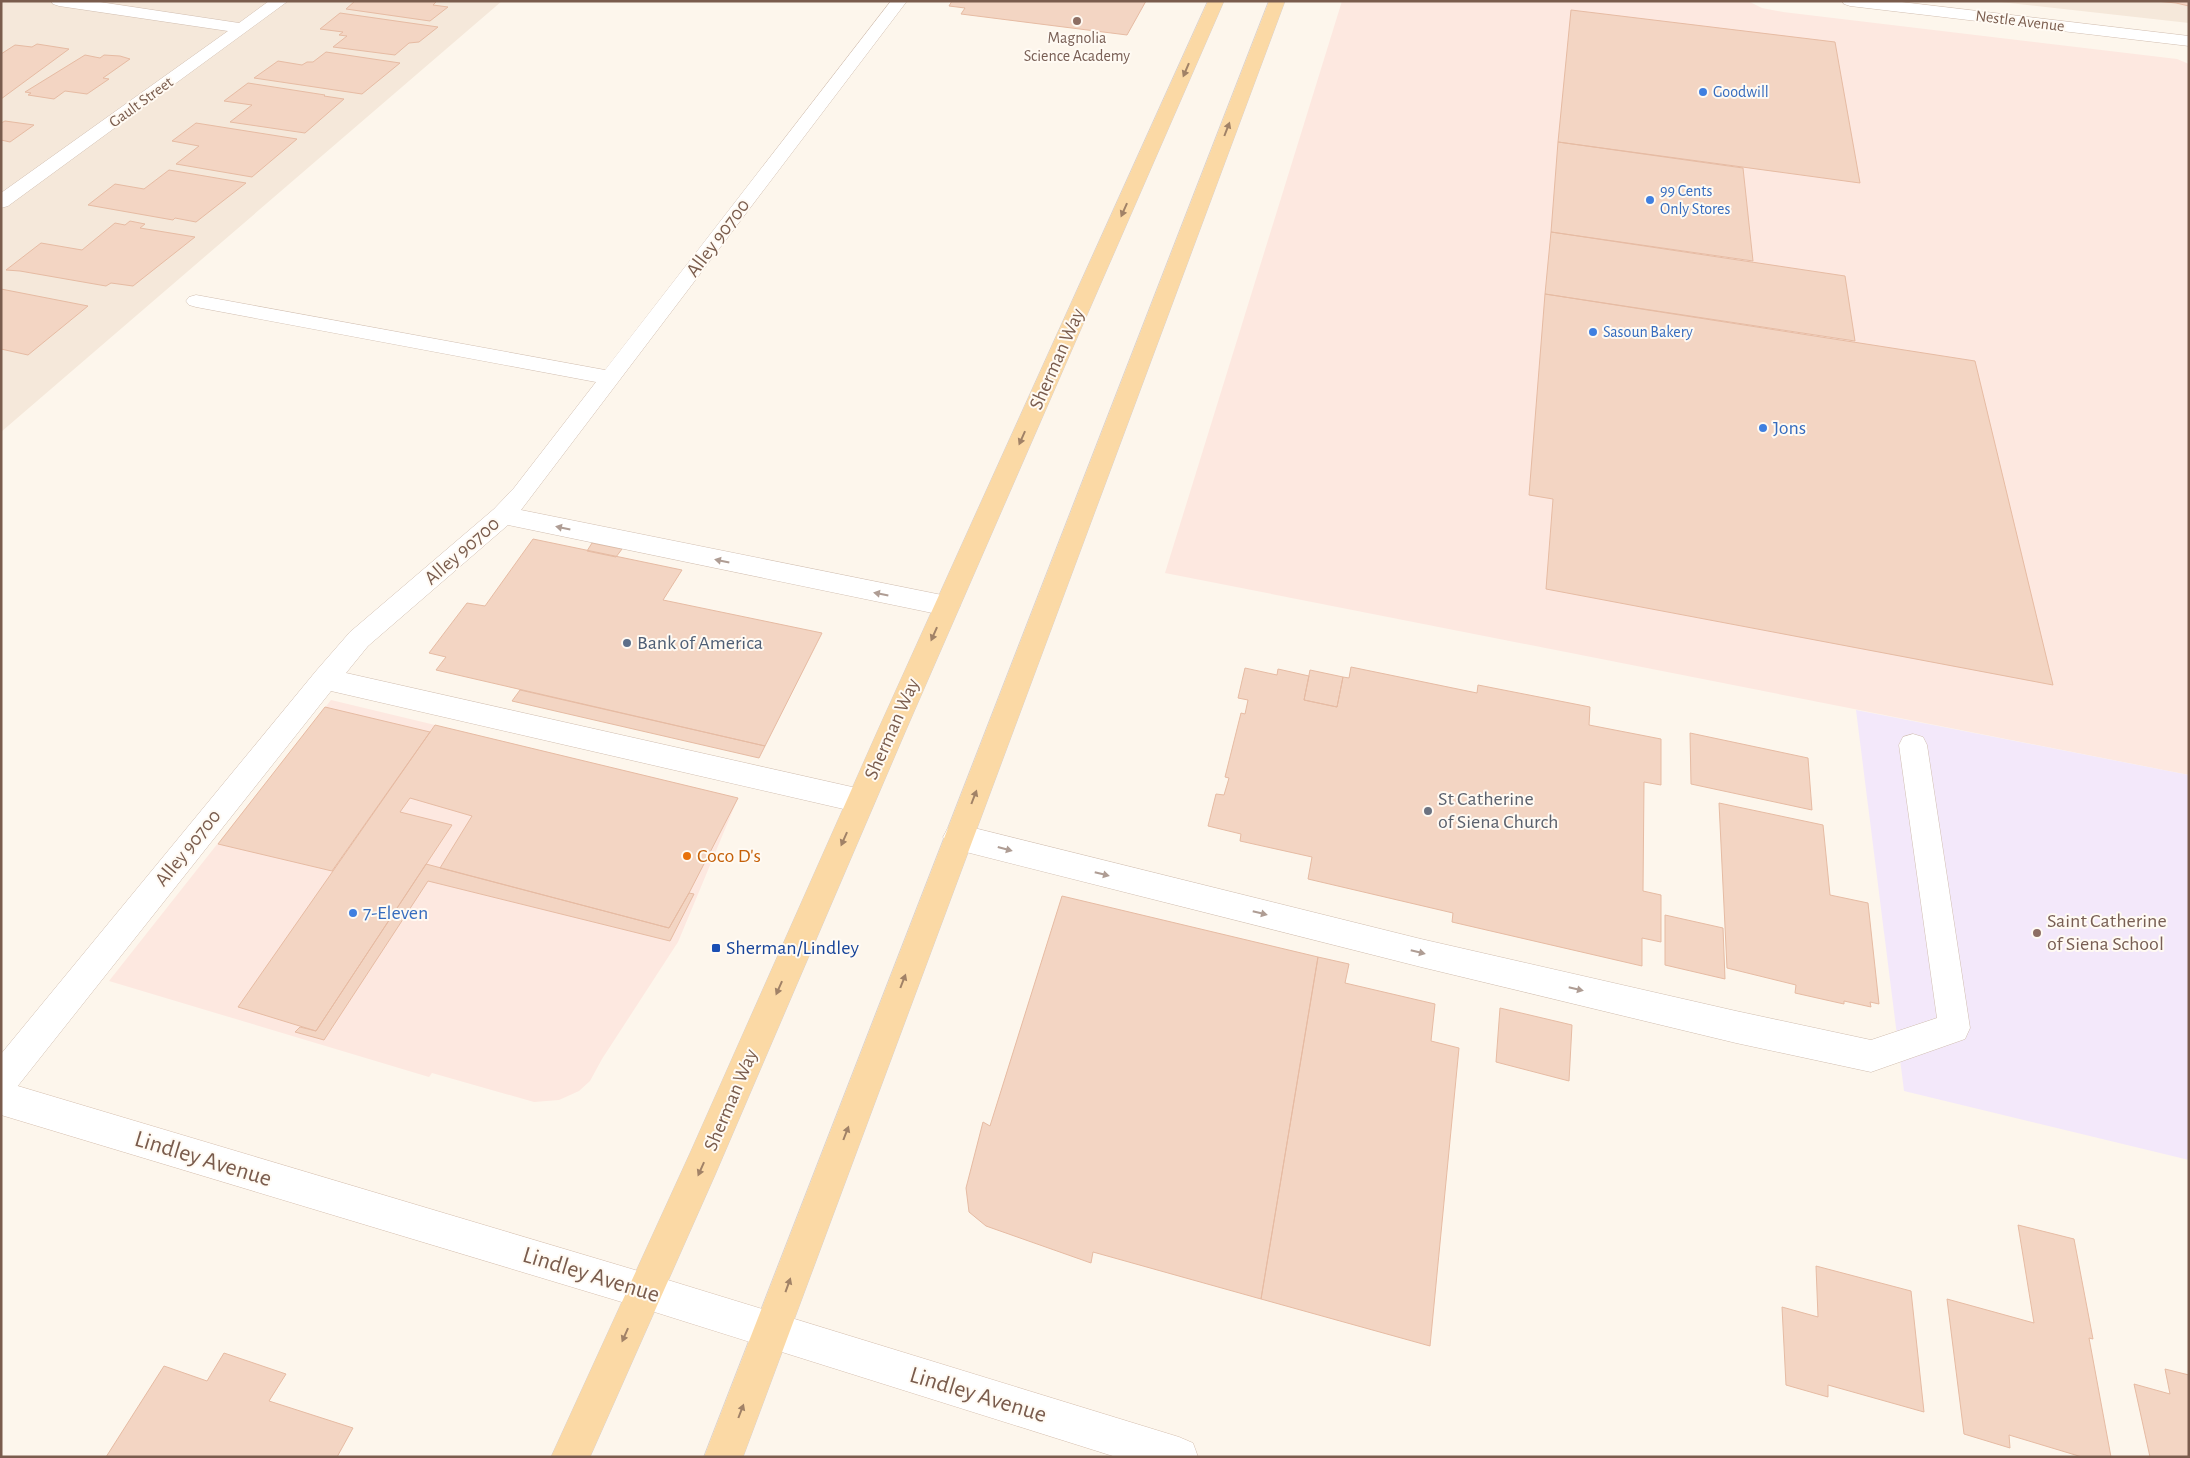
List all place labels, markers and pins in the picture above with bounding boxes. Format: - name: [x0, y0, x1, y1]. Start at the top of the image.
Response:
- marker: Magnolia Science Academy: [1071, 15, 1083, 27]
- place label: Magnolia Science Academy: [1024, 30, 1130, 65]
- place label: Goodwill: [1713, 84, 1769, 100]
- marker: Goodwill: [1697, 86, 1709, 98]
- place label: 99 Cents Only Stores: [1660, 183, 1730, 218]
- marker: 99 Cents Only Stores: [1644, 194, 1656, 206]
- place label: Sasoun Bakery: [1603, 324, 1693, 341]
- marker: Sasoun Bakery: [1587, 326, 1599, 338]
- place label: Jons: [1773, 418, 1806, 438]
- marker: Jons: [1757, 422, 1769, 434]
- place label: Bank of America: [637, 633, 763, 653]
- marker: Bank of America: [621, 637, 633, 649]
- place label: St Catherine of Siena Church: [1438, 789, 1558, 832]
- marker: St Catherine of Siena Church: [1422, 805, 1434, 817]
- place label: Coco D's: [697, 846, 761, 866]
- marker: Coco D's: [681, 850, 693, 862]
- place label: 7-Eleven: [363, 903, 428, 923]
- marker: 7-Eleven: [347, 907, 359, 919]
- place label: Saint Catherine of Siena School: [2047, 911, 2167, 954]
- marker: Saint Catherine of Siena School: [2031, 927, 2043, 939]
- place label: Sherman/Lindley: [726, 938, 859, 958]
- marker: Sherman/Lindley: [710, 942, 722, 954]

